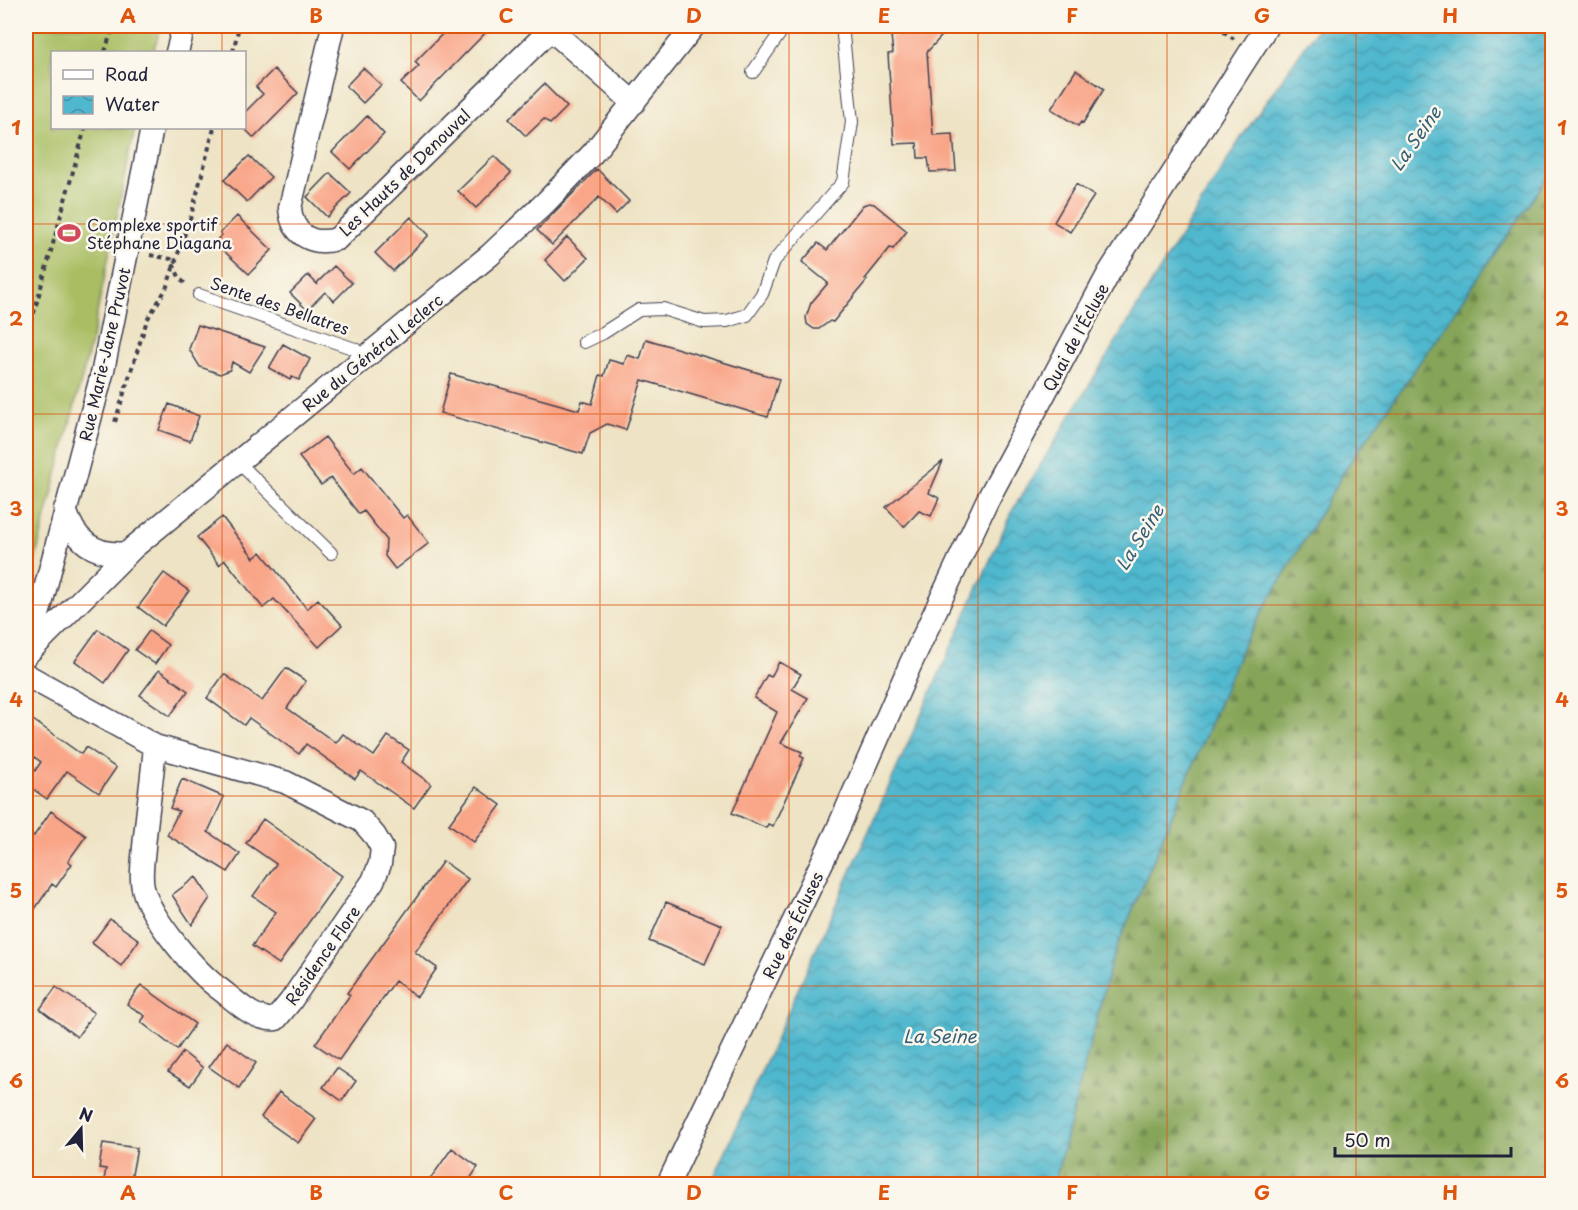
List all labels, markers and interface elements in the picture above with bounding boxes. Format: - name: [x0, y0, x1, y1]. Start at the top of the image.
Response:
- text: A: [120, 0, 136, 30]
- text: B: [309, 0, 323, 30]
- text: C: [498, 0, 514, 30]
- text: D: [686, 0, 702, 30]
- text: E: [878, 0, 890, 30]
- text: F: [1066, 0, 1078, 30]
- text: G: [1254, 0, 1270, 30]
- text: H: [1442, 0, 1458, 30]
- legend: [51, 51, 246, 129]
- text: Road: [105, 60, 149, 87]
- text: Water: [105, 90, 160, 117]
- water label: La Seine: [1383, 99, 1448, 176]
- street label: Les Hauts de Denouval: [333, 103, 475, 241]
- text: 1: [11, 112, 21, 142]
- text: 1: [1557, 112, 1567, 142]
- place label: Complexe sportif Stéphane Diagana: [87, 212, 232, 254]
- sports icon: Complexe sportif Stéphane Diagana: [56, 220, 82, 246]
- street label: Rue Marie-Jane Pruvot: [72, 264, 136, 443]
- street label: Sente des Bellatres: [207, 270, 353, 340]
- street label: Quai de l'Écluse: [1036, 278, 1114, 395]
- street label: Rue du Général Leclerc: [296, 288, 448, 416]
- text: 2: [9, 303, 23, 333]
- text: 2: [1555, 303, 1569, 333]
- text: 3: [9, 493, 23, 523]
- text: 3: [1555, 493, 1569, 523]
- water label: La Seine: [1108, 498, 1170, 575]
- text: 4: [9, 684, 23, 714]
- text: 4: [1555, 684, 1569, 714]
- street label: Rue des Écluses: [756, 868, 828, 982]
- text: 5: [10, 875, 22, 905]
- text: 5: [1556, 875, 1568, 905]
- street label: Résidence Flore: [279, 900, 365, 1010]
- water label: La Seine: [903, 1022, 978, 1049]
- text: 6: [9, 1065, 23, 1095]
- text: 6: [1555, 1065, 1569, 1095]
- north arrow: [51, 1099, 111, 1159]
- text: N: [76, 1100, 96, 1127]
- scale bar: [1335, 1120, 1510, 1158]
- text: 50 m: [1344, 1126, 1391, 1153]
- text: A: [120, 1177, 136, 1207]
- text: B: [309, 1177, 323, 1207]
- text: C: [498, 1177, 514, 1207]
- text: D: [686, 1177, 702, 1207]
- text: E: [878, 1177, 890, 1207]
- text: F: [1066, 1177, 1078, 1207]
- text: G: [1254, 1177, 1270, 1207]
- text: H: [1442, 1177, 1458, 1207]

